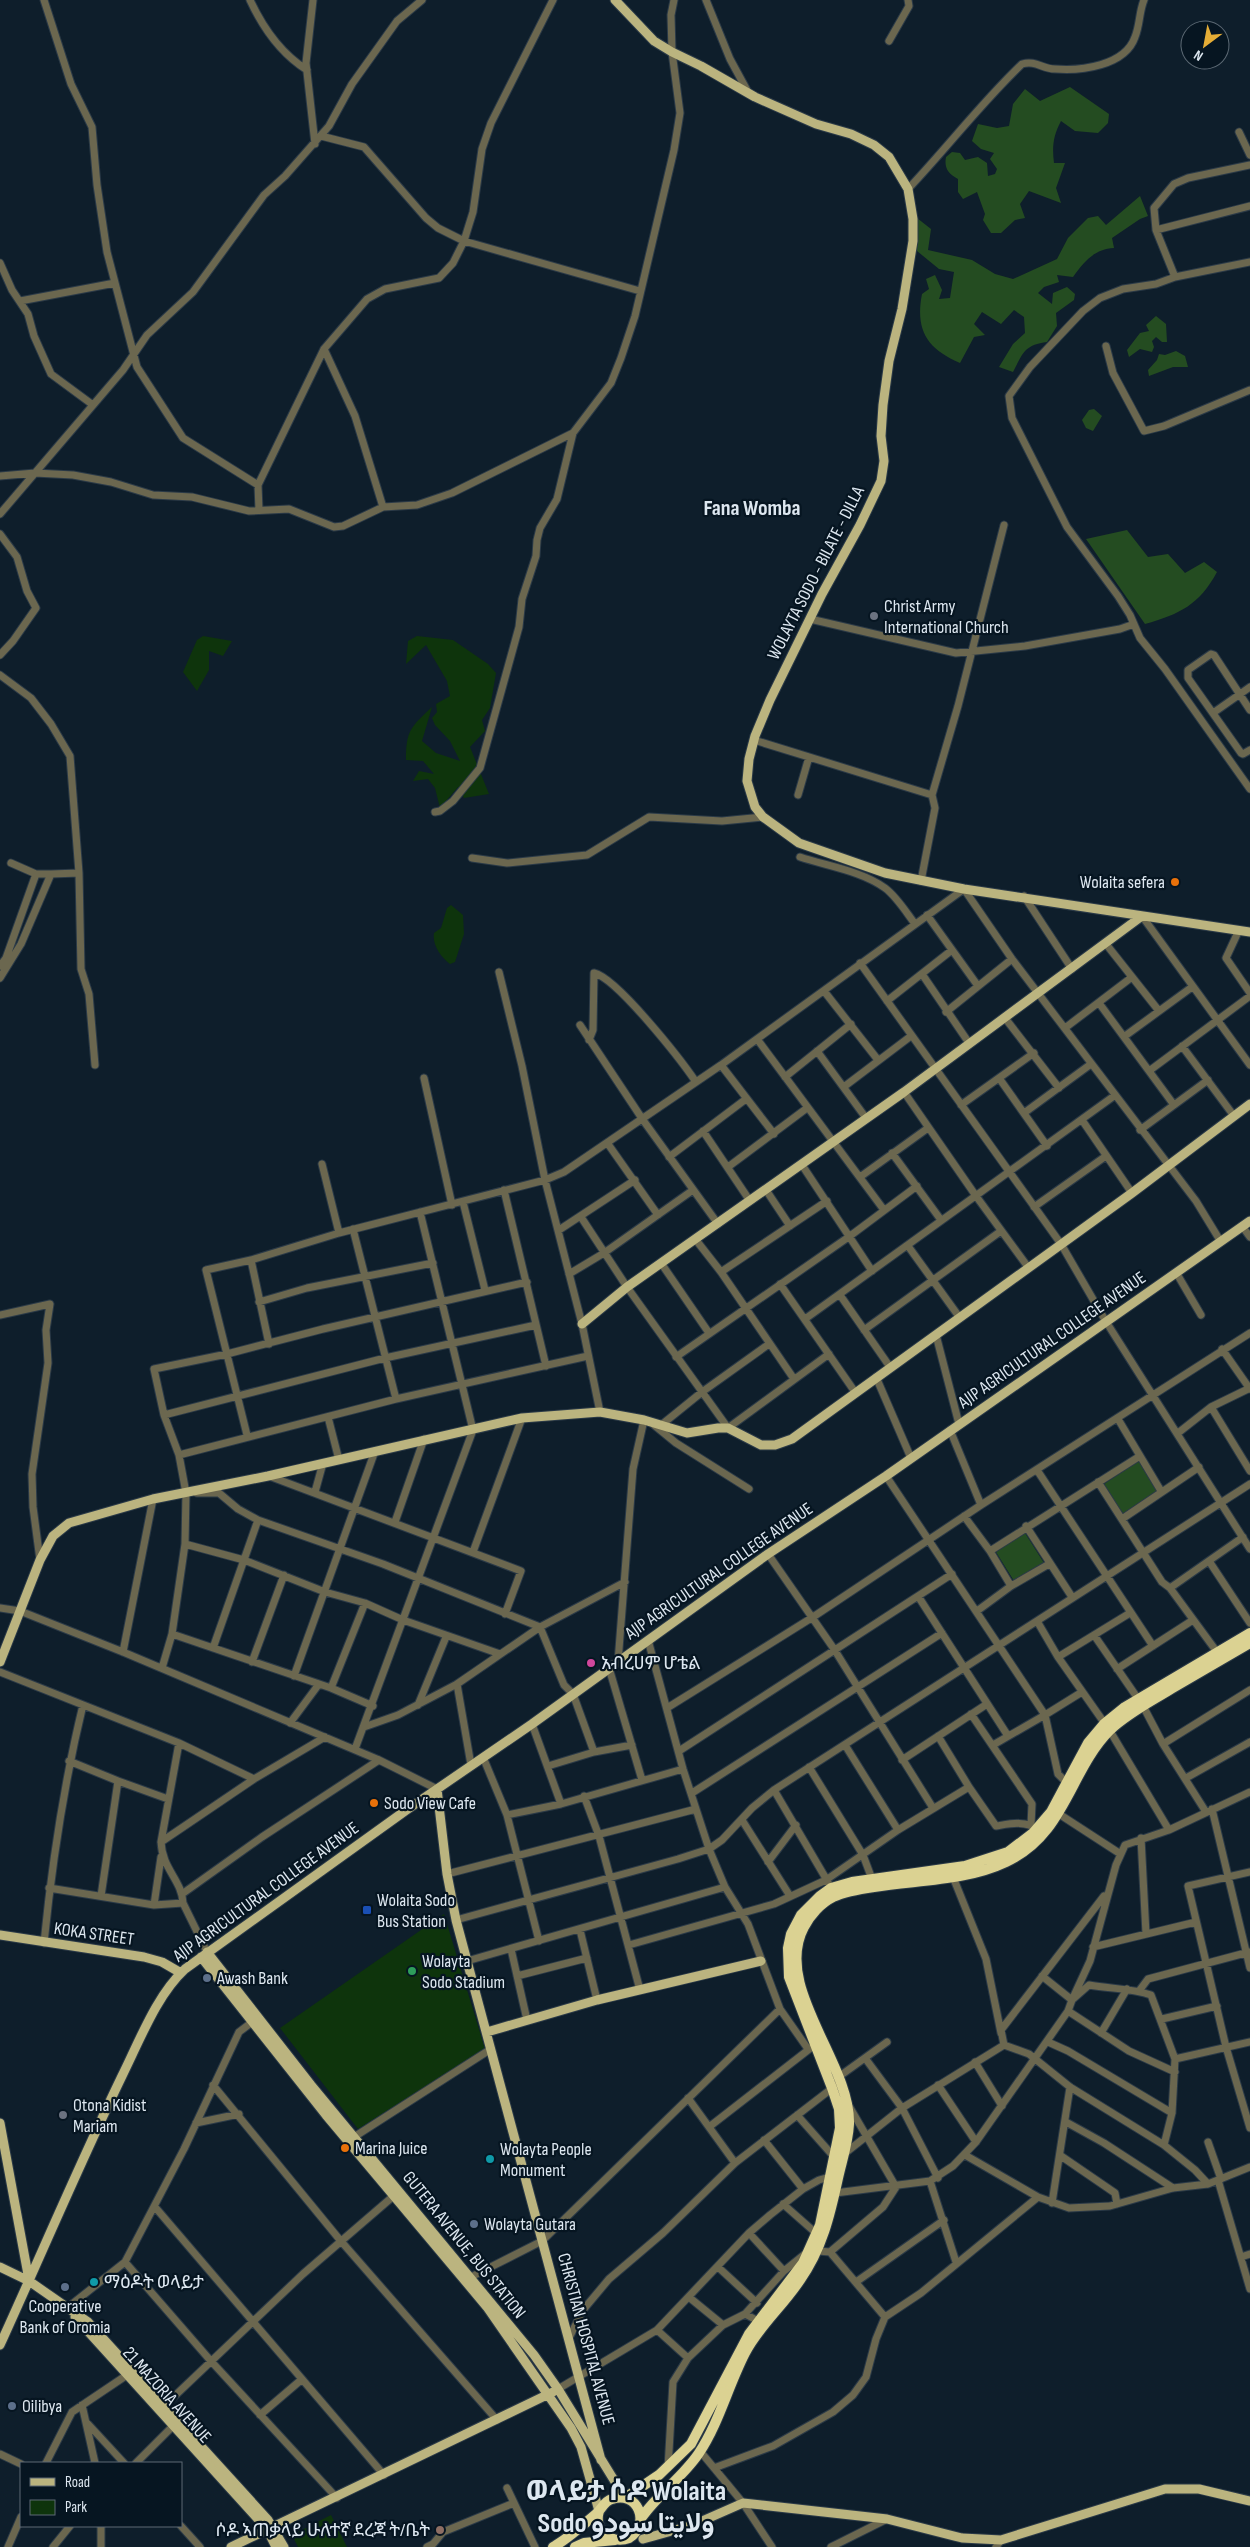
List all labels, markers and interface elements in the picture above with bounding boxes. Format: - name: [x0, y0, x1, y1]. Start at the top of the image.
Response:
- north arrow: [1180, 20, 1230, 70]
- text: N: [1191, 46, 1206, 65]
- street label: WOLAYTA SODO - BILATE - DILLA: [763, 483, 869, 663]
- district label: Fana Womba: [703, 495, 801, 522]
- place label: Christ Army International Church: [884, 596, 1009, 638]
- marker: Christ Army International Church: [868, 610, 880, 622]
- place label: Wolaita sefera: [1080, 872, 1165, 893]
- marker: Wolaita sefera: [1169, 876, 1181, 888]
- street label: AJIP AGRICULTURAL COLLEGE AVENUE: [953, 1267, 1150, 1414]
- street label: AJIP AGRICULTURAL COLLEGE AVENUE: [620, 1498, 817, 1645]
- place label: አብረሀም ሆቴል: [601, 1653, 700, 1674]
- marker: አብረሀም ሆቴል: [585, 1657, 597, 1669]
- place label: Sodo View Cafe: [384, 1793, 476, 1814]
- marker: Sodo View Cafe: [368, 1797, 380, 1809]
- street label: AJIP AGRICULTURAL COLLEGE AVENUE: [168, 1818, 363, 1967]
- place label: Wolaita Sodo Bus Station: [377, 1890, 455, 1932]
- marker: Wolaita Sodo Bus Station: [361, 1904, 373, 1916]
- street label: KOKA STREET: [52, 1918, 136, 1950]
- place label: Wolayta Sodo Stadium: [422, 1951, 505, 1993]
- marker: Wolayta Sodo Stadium: [406, 1965, 418, 1977]
- place label: Awash Bank: [216, 1968, 288, 1989]
- marker: Awash Bank: [201, 1972, 213, 1984]
- place label: Otona Kidist Mariam: [73, 2095, 147, 2137]
- marker: Otona Kidist Mariam: [57, 2109, 69, 2121]
- place label: Marina Juice: [355, 2138, 428, 2159]
- place label: Wolayta People Monument: [500, 2139, 592, 2181]
- marker: Marina Juice: [339, 2142, 351, 2154]
- marker: Wolayta People Monument: [484, 2153, 496, 2165]
- street label: GUTERA AVENUE, BUS STATION: [398, 2167, 530, 2323]
- place label: Wolayta Gutara: [484, 2214, 576, 2235]
- marker: Wolayta Gutara: [468, 2218, 480, 2230]
- street label: CHRISTIAN HOSPITAL AVENUE: [553, 2251, 619, 2427]
- place label: ማዕዶት ወላይታ: [104, 2272, 204, 2293]
- marker: ማዕዶት ወላይታ: [88, 2276, 100, 2288]
- marker: Cooperative Bank of Oromia: [59, 2281, 71, 2293]
- place label: Cooperative Bank of Oromia: [20, 2296, 111, 2338]
- street label: 21 MAZORIA AVENUE: [118, 2343, 216, 2447]
- place label: Oilibya: [22, 2396, 62, 2417]
- marker: Oilibya: [6, 2400, 18, 2412]
- legend: [20, 2462, 182, 2527]
- text: Road: [65, 2473, 90, 2492]
- district label: ወላይታ ሶዶ Wolaita Sodo ولايتا سودو: [526, 2475, 726, 2540]
- text: Park: [65, 2498, 87, 2517]
- place label: ሶዶ ኣጠቃላይ ሁለተኛ ደረጃ ት/ቤት: [216, 2520, 430, 2541]
- marker: ሶዶ ኣጠቃላይ ሁለተኛ ደረጃ ት/ቤት: [434, 2524, 446, 2536]

